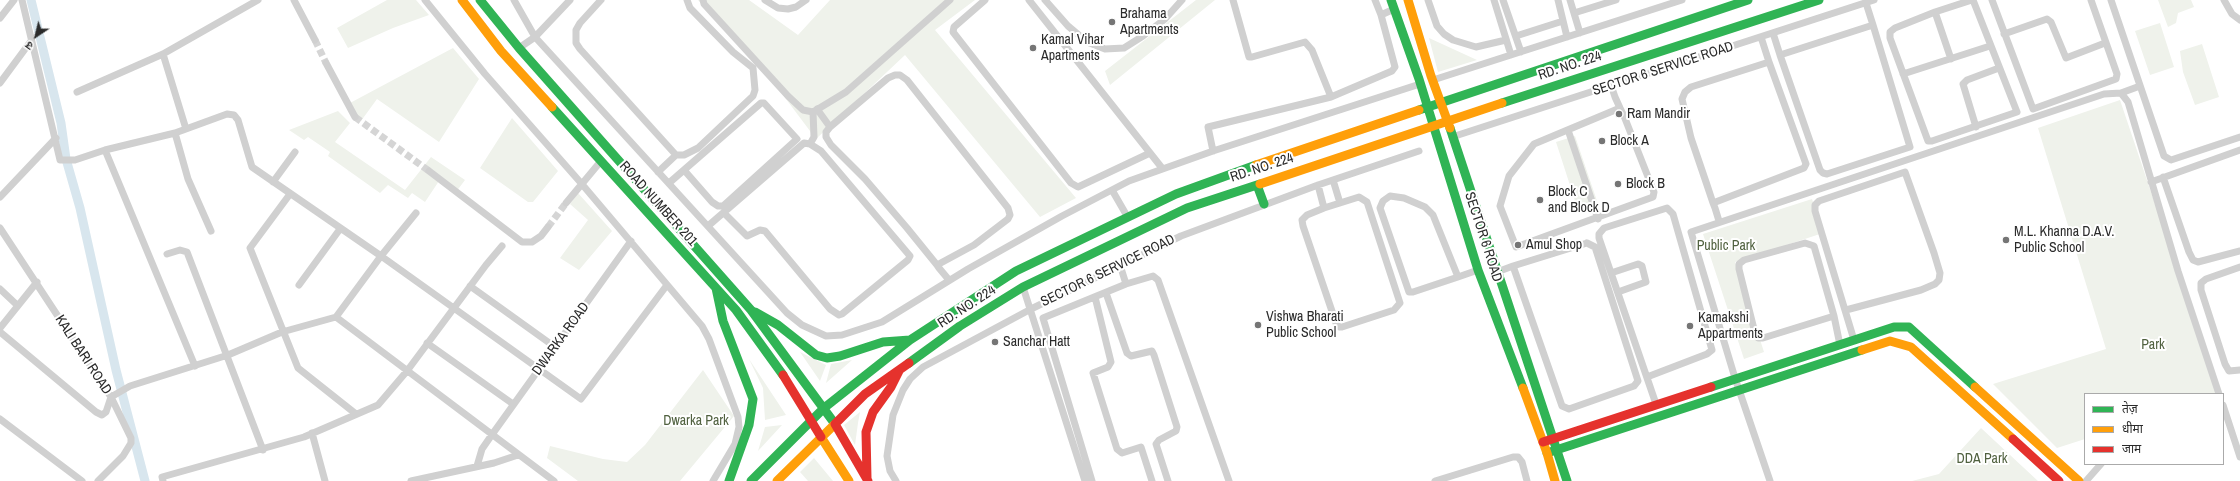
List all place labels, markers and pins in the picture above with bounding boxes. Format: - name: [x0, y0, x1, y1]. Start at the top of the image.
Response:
- place label: Brahama Apartments: [1120, 6, 1179, 38]
- marker: Brahama Apartments: [1107, 17, 1117, 27]
- place label: Kamal Vihar Apartments: [1041, 32, 1104, 64]
- marker: Kamal Vihar Apartments: [1028, 43, 1038, 53]
- place label: Ram Mandir: [1627, 106, 1690, 122]
- marker: Ram Mandir: [1614, 109, 1624, 119]
- place label: Block A: [1610, 133, 1649, 149]
- marker: Block A: [1597, 136, 1607, 146]
- place label: Block B: [1626, 176, 1665, 192]
- marker: Block B: [1613, 179, 1623, 189]
- place label: Block C and Block D: [1548, 184, 1610, 216]
- marker: Block C and Block D: [1535, 195, 1545, 205]
- place label: M.L. Khanna D.A.V. Public School: [2014, 224, 2114, 256]
- marker: M.L. Khanna D.A.V. Public School: [2001, 235, 2011, 245]
- place label: Amul Shop: [1526, 237, 1582, 253]
- marker: Amul Shop: [1513, 240, 1523, 250]
- place label: Vishwa Bharati Public School: [1266, 309, 1344, 342]
- place label: Kamakshi Appartments: [1698, 310, 1763, 342]
- marker: Vishwa Bharati Public School: [1253, 320, 1263, 330]
- marker: Kamakshi Appartments: [1685, 321, 1695, 331]
- place label: Sanchar Hatt: [1003, 334, 1070, 350]
- marker: Sanchar Hatt: [990, 337, 1000, 347]

